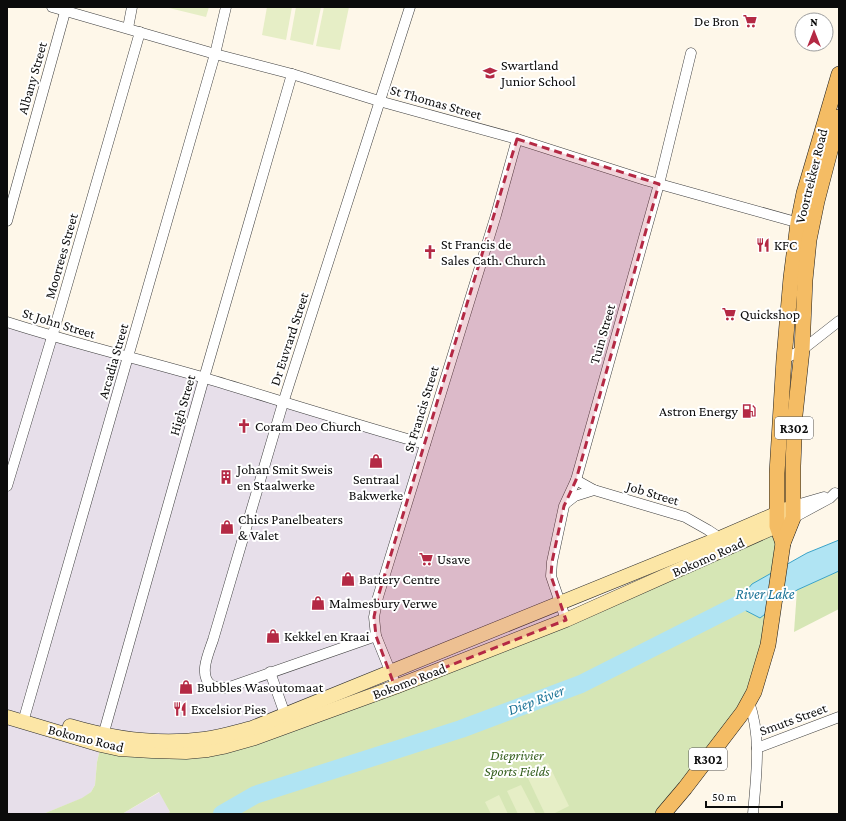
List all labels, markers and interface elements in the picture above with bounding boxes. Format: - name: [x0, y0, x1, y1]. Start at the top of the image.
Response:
- north arrow: [794, 12, 834, 52]
- place label: De Bron: [694, 13, 739, 29]
- supermarket icon: De Bron: [742, 13, 758, 29]
- text: N: [810, 16, 818, 28]
- street label: Albany Street: [14, 40, 50, 116]
- place label: Swartland Junior School: [499, 57, 576, 89]
- school or university icon: Swartland Junior School: [482, 65, 498, 81]
- street label: St Thomas Street: [388, 81, 484, 123]
- street label: Voortrekker Road: [791, 126, 831, 225]
- street label: Moorrees Street: [41, 211, 81, 301]
- place label: St Francis de Sales Cath. Church: [441, 236, 546, 268]
- restaurant icon: KFC: [755, 237, 771, 253]
- place label: KFC: [774, 237, 797, 253]
- church icon: St Francis de Sales Cath. Church: [422, 244, 438, 260]
- street label: Dr Euvrard Street: [266, 290, 312, 388]
- street label: Tuin Street: [586, 302, 618, 366]
- street label: St John Street: [21, 304, 98, 342]
- supermarket icon: Quickshop: [721, 306, 737, 322]
- place label: Quickshop: [740, 306, 800, 322]
- street label: Arcadia Street: [95, 321, 132, 401]
- street label: St Francis Street: [400, 363, 442, 454]
- street label: High Street: [166, 372, 198, 437]
- place label: Astron Energy: [659, 403, 739, 419]
- fuel station icon: Astron Energy: [741, 403, 757, 419]
- road number: R302: [775, 417, 813, 439]
- church icon: Coram Deo Church: [236, 418, 252, 434]
- place label: Coram Deo Church: [255, 418, 362, 434]
- shop icon: Sentraal Bakwerke: [368, 453, 384, 469]
- place label: Johan Smit Sweis en Staalwerke: [235, 461, 333, 493]
- building icon: Johan Smit Sweis en Staalwerke: [218, 469, 234, 485]
- place label: Sentraal Bakwerke: [349, 471, 403, 503]
- street label: Job Street: [623, 477, 681, 509]
- place label: Chics Panelbeaters & Valet: [238, 511, 343, 543]
- shop icon: Chics Panelbeaters & Valet: [219, 519, 235, 535]
- street label: Bokomo Road: [669, 534, 747, 580]
- supermarket icon: Usave: [418, 551, 434, 567]
- place label: Usave: [437, 551, 470, 567]
- shop icon: Battery Centre: [340, 571, 356, 587]
- place label: Battery Centre: [359, 571, 440, 587]
- water label: River Lake: [736, 586, 795, 602]
- shop icon: Malmesbury Verwe: [310, 595, 326, 611]
- place label: Malmesbury Verwe: [329, 595, 437, 611]
- shop icon: Kekkel en Kraai: [265, 628, 281, 644]
- place label: Kekkel en Kraai: [284, 628, 370, 644]
- street label: Bokomo Road: [370, 659, 449, 702]
- shop icon: Bubbles Wasoutomaat: [178, 679, 194, 695]
- place label: Bubbles Wasoutomaat: [197, 679, 324, 695]
- water label: Diep River: [506, 682, 568, 719]
- street label: Smuts Street: [757, 699, 829, 739]
- restaurant icon: Excelsior Pies: [172, 701, 188, 717]
- place label: Excelsior Pies: [191, 701, 266, 717]
- street label: Bokomo Road: [47, 721, 126, 755]
- park label: Dieprivier Sports Fields: [484, 747, 550, 779]
- road number: R302: [689, 748, 727, 770]
- scale bar: [706, 783, 782, 809]
- text: 50 m: [712, 790, 737, 804]

